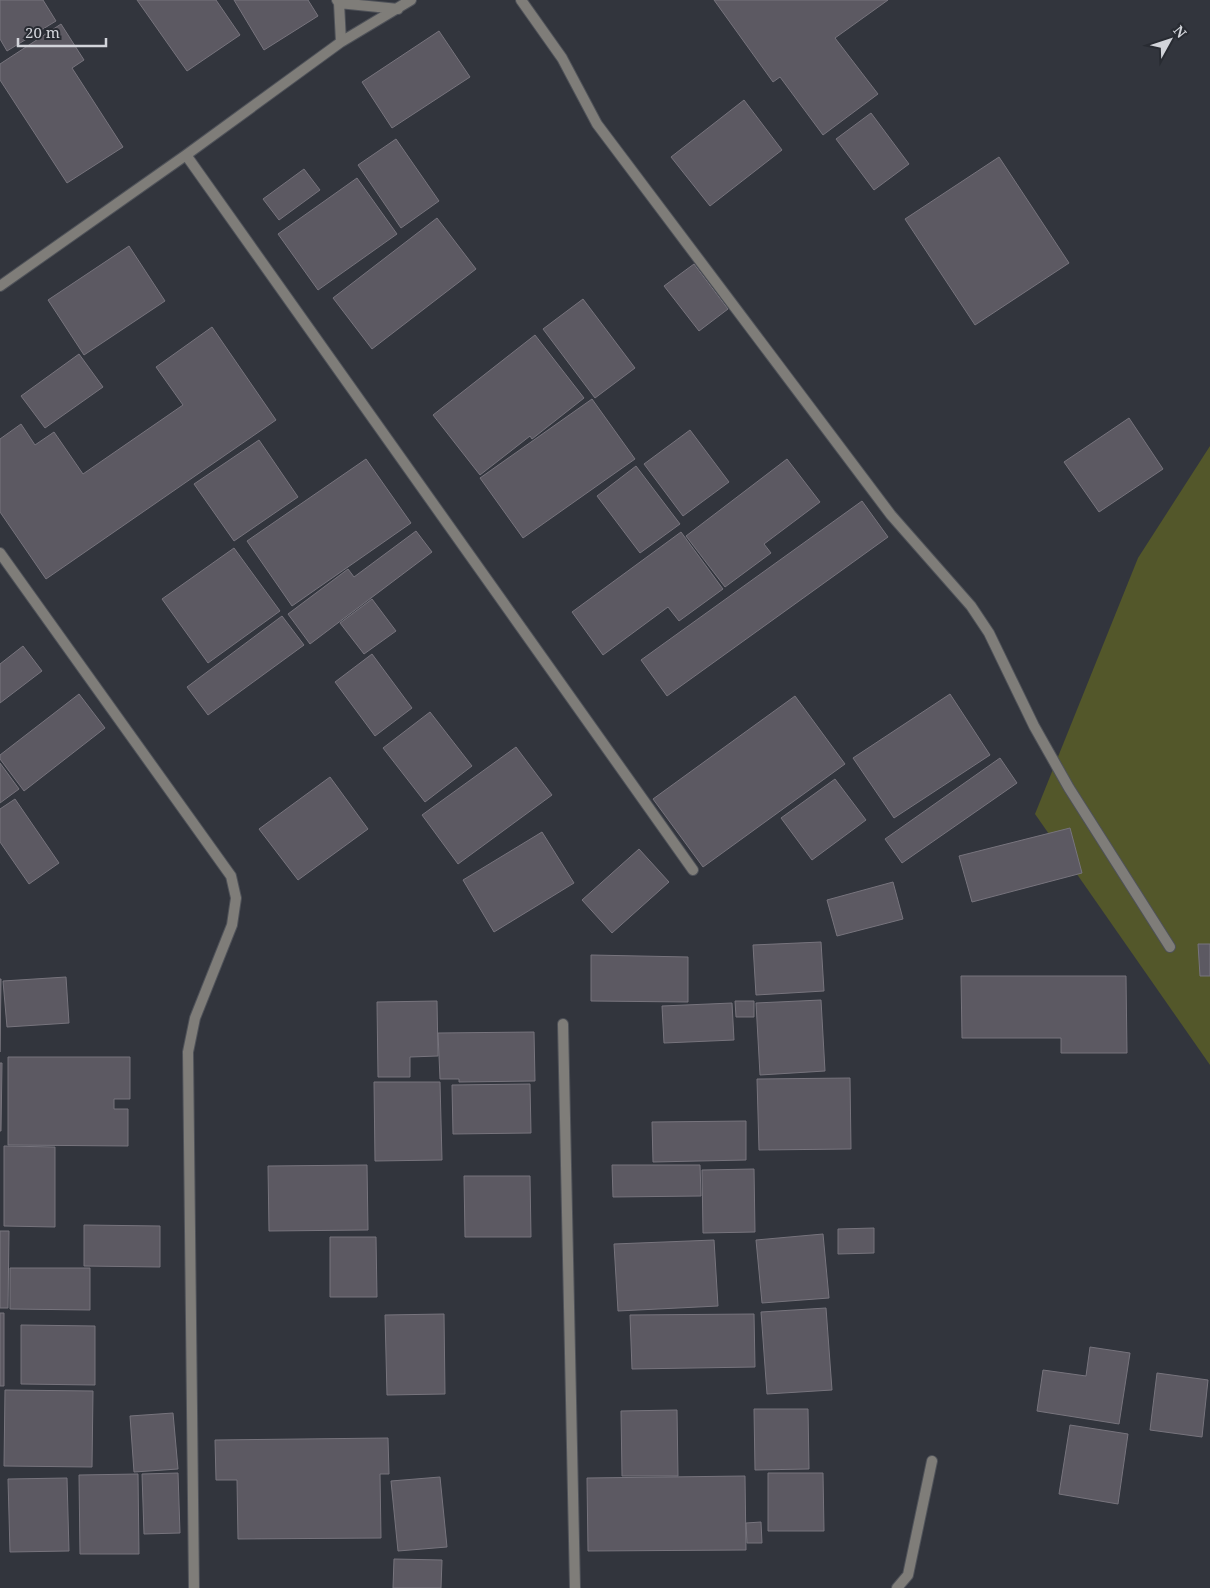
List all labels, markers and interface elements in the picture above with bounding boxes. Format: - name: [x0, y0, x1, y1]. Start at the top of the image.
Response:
- scale bar: [18, 15, 105, 47]
- north arrow: [1145, 15, 1195, 65]
- text: N: [1170, 21, 1191, 42]
- text: 20 m: [25, 22, 60, 42]

